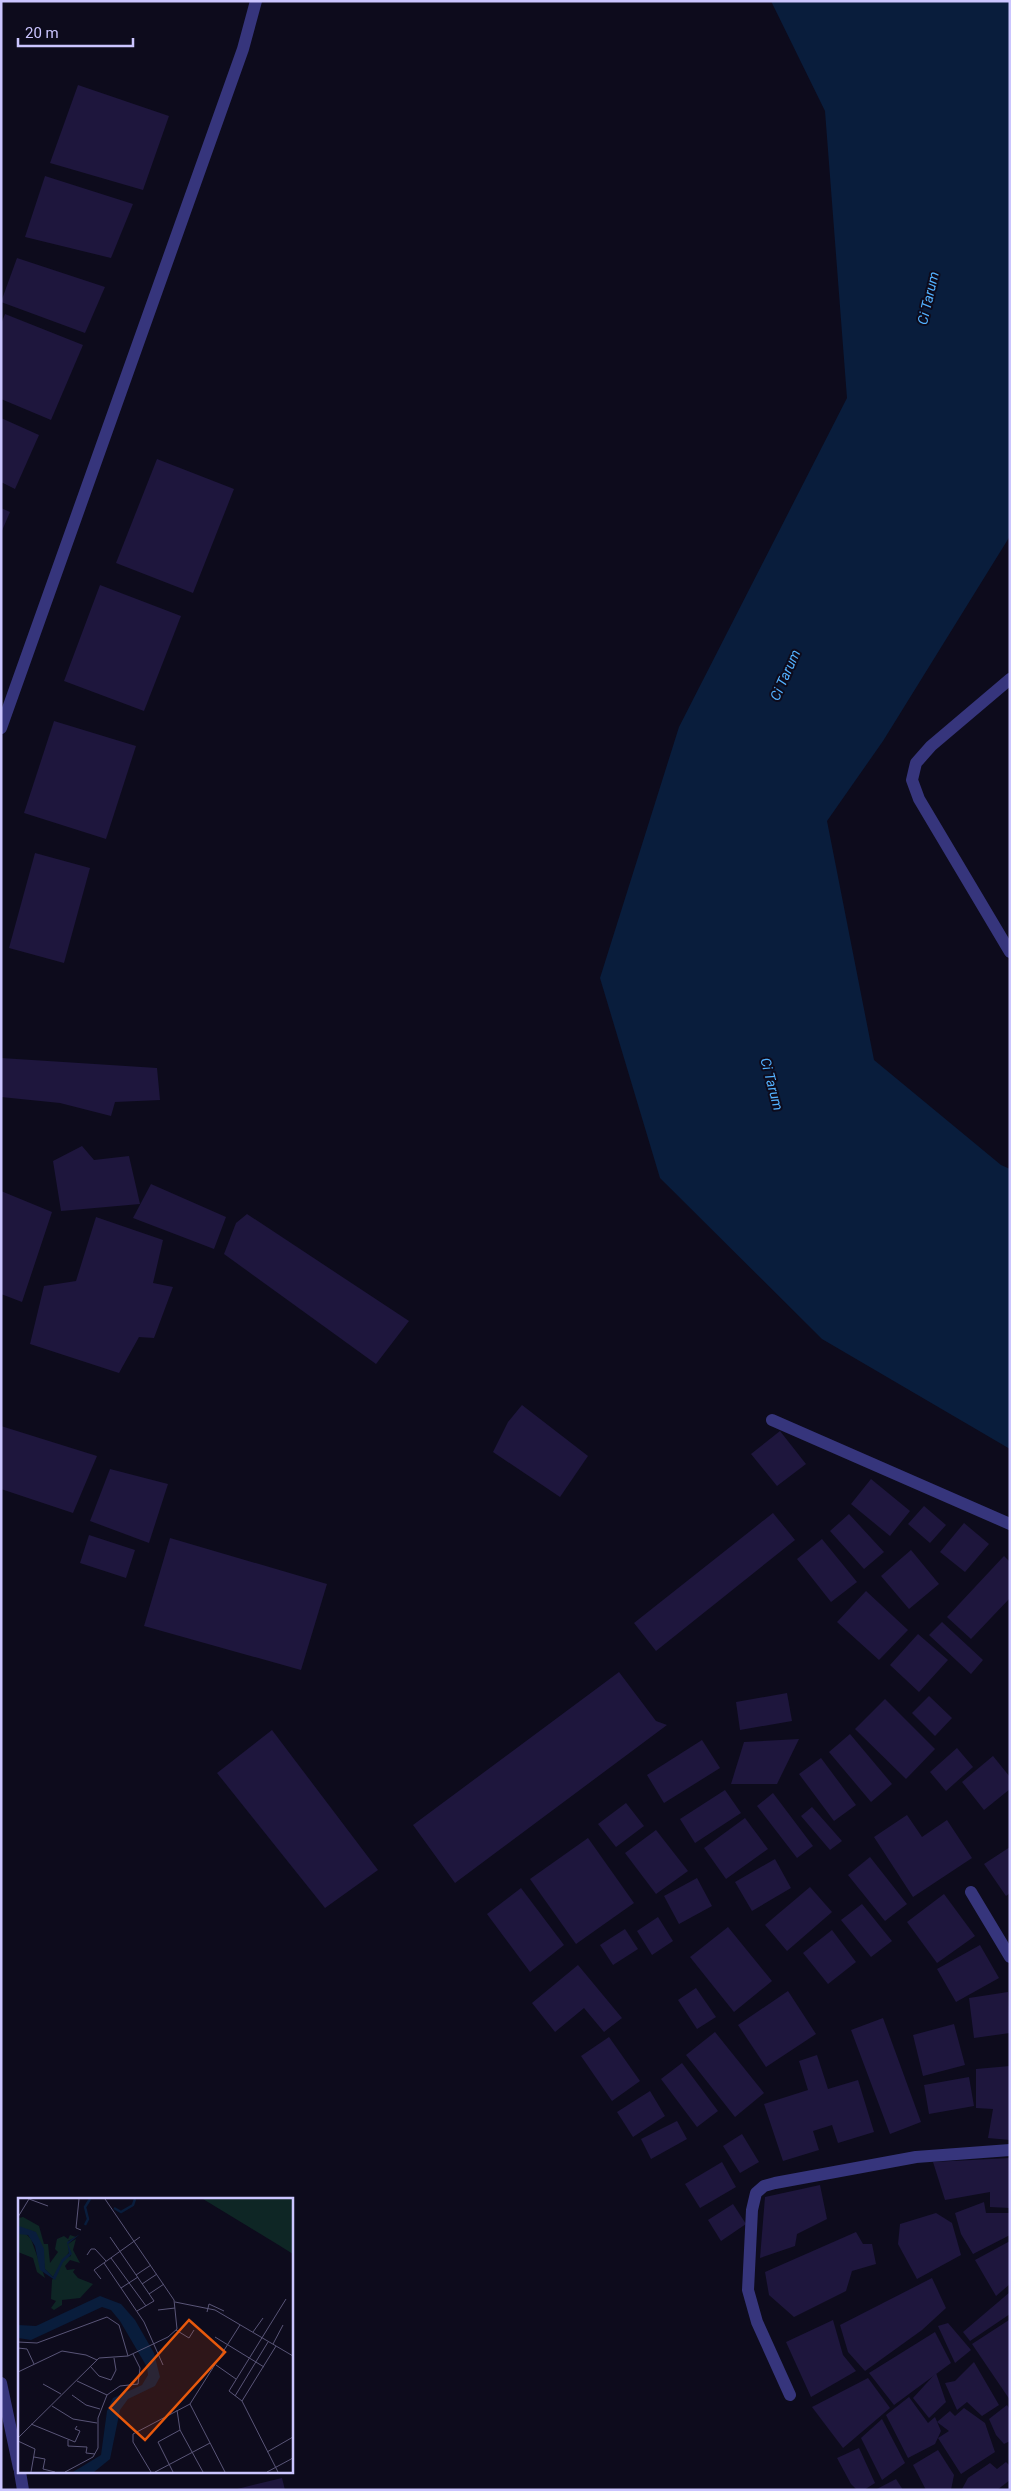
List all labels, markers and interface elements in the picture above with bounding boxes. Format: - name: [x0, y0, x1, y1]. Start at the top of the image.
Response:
- scale bar: [18, 15, 132, 47]
- text: 20 m: [25, 24, 59, 42]
- water label: Ci Tarum: [914, 270, 942, 326]
- water label: Ci Tarum: [767, 647, 803, 703]
- water label: Ci Tarum: [757, 1056, 787, 1112]
- inset map: [18, 2198, 292, 2474]

